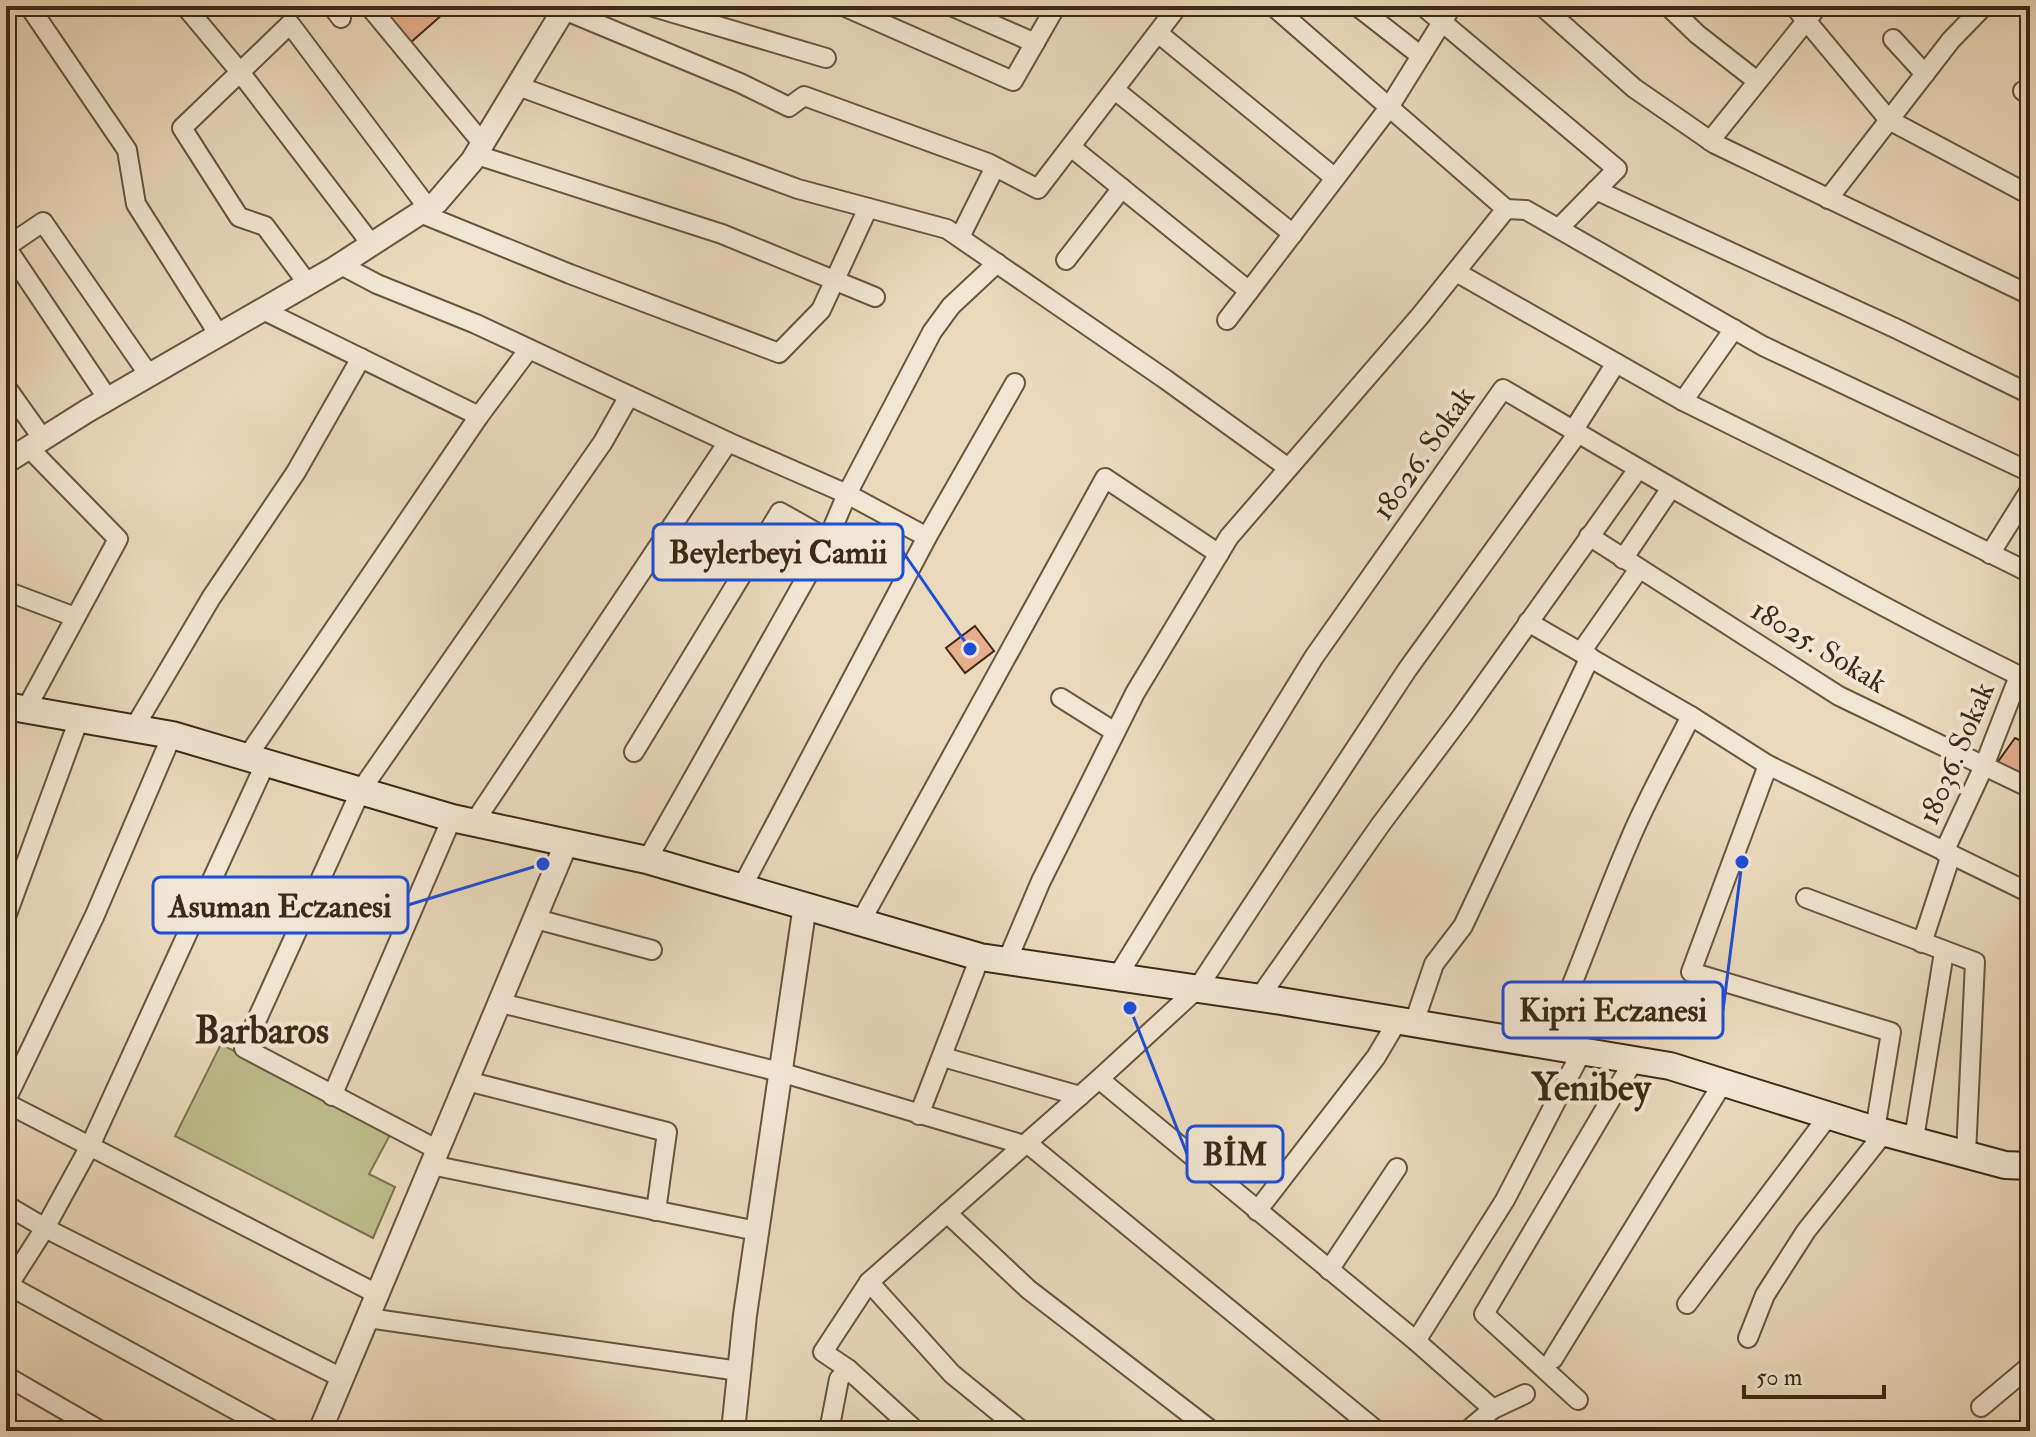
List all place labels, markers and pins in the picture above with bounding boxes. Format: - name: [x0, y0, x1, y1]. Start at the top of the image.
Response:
- callout: Beylerbeyi Camii: [653, 524, 903, 580]
- callout: Asuman Eczanesi: [153, 877, 408, 933]
- callout: Kipri Eczanesi: [1503, 982, 1723, 1038]
- callout: BİM: [1187, 1126, 1283, 1182]

